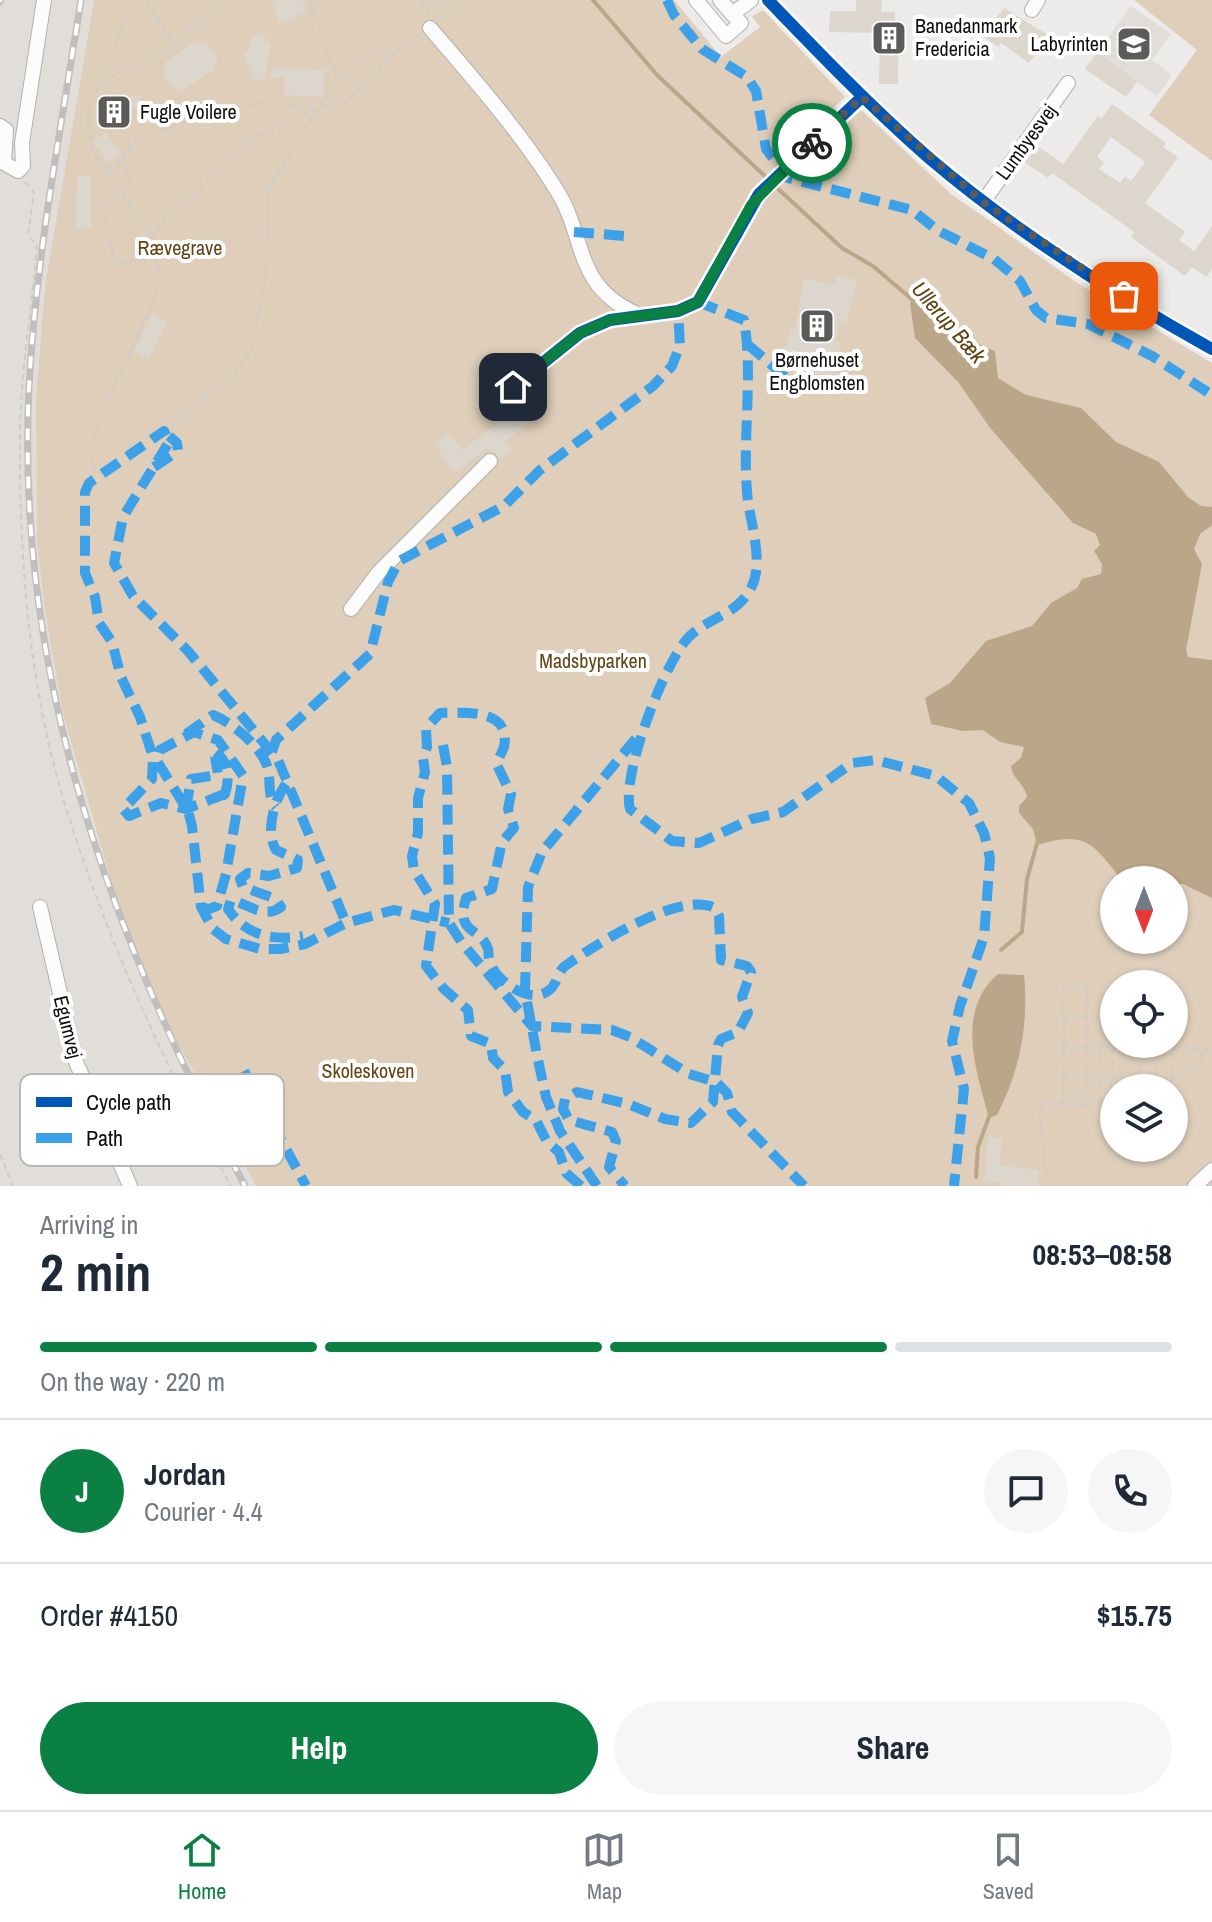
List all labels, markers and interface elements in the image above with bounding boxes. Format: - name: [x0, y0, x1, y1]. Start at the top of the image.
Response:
- place label: Banedanmark Fredericia: [915, 12, 1018, 62]
- building icon: Banedanmark Fredericia: [870, 19, 908, 57]
- school or university icon: Labyrinten: [1115, 25, 1153, 63]
- place label: Labyrinten: [1031, 30, 1108, 57]
- building icon: Fugle Voilere: [95, 93, 133, 131]
- place label: Fugle Voilere: [140, 98, 237, 125]
- street label: Lumbyesvej: [989, 98, 1062, 185]
- courier: [772, 103, 852, 183]
- icon: bike: [790, 121, 834, 165]
- park label: Rævegrave: [138, 234, 222, 261]
- pin: [1090, 262, 1158, 330]
- icon: bag: [1102, 274, 1146, 318]
- water label: Ullerup Bæk: [905, 275, 994, 370]
- building icon: Børnehuset Engblomsten: [798, 307, 836, 345]
- place label: Børnehuset Engblomsten: [769, 346, 865, 396]
- pin: [479, 353, 547, 421]
- icon: home: [491, 365, 535, 409]
- park label: Madsbyparken: [539, 647, 647, 674]
- north arrow: [1100, 866, 1188, 954]
- map controls: [1100, 866, 1188, 1162]
- button: locate: [1100, 970, 1188, 1058]
- street label: Egumvej: [48, 993, 89, 1061]
- park label: Skoleskoven: [322, 1057, 414, 1084]
- legend: [20, 1074, 284, 1166]
- button: layers: [1100, 1074, 1188, 1162]
- text: Cycle path: [86, 1087, 171, 1117]
- text: Path: [86, 1123, 123, 1153]
- text: Arriving in: [40, 1207, 138, 1242]
- text: 08:53–08:58: [1033, 1234, 1172, 1274]
- text: 2 min: [40, 1237, 151, 1307]
- text: On the way · 220 m: [40, 1364, 225, 1399]
- button: chat: [984, 1449, 1068, 1533]
- button: phone: [1088, 1449, 1172, 1533]
- text: Jordan: [144, 1454, 226, 1494]
- text: J: [75, 1471, 89, 1511]
- text: Courier · 4.4: [144, 1494, 263, 1529]
- text: Order #4150: [40, 1595, 178, 1635]
- text: $15.75: [1097, 1595, 1172, 1635]
- button: Help: [40, 1702, 598, 1794]
- button: Share: [614, 1702, 1172, 1794]
- tab: Home: [178, 1828, 226, 1906]
- tab: Map: [582, 1828, 626, 1906]
- tab: Saved: [983, 1828, 1034, 1906]

